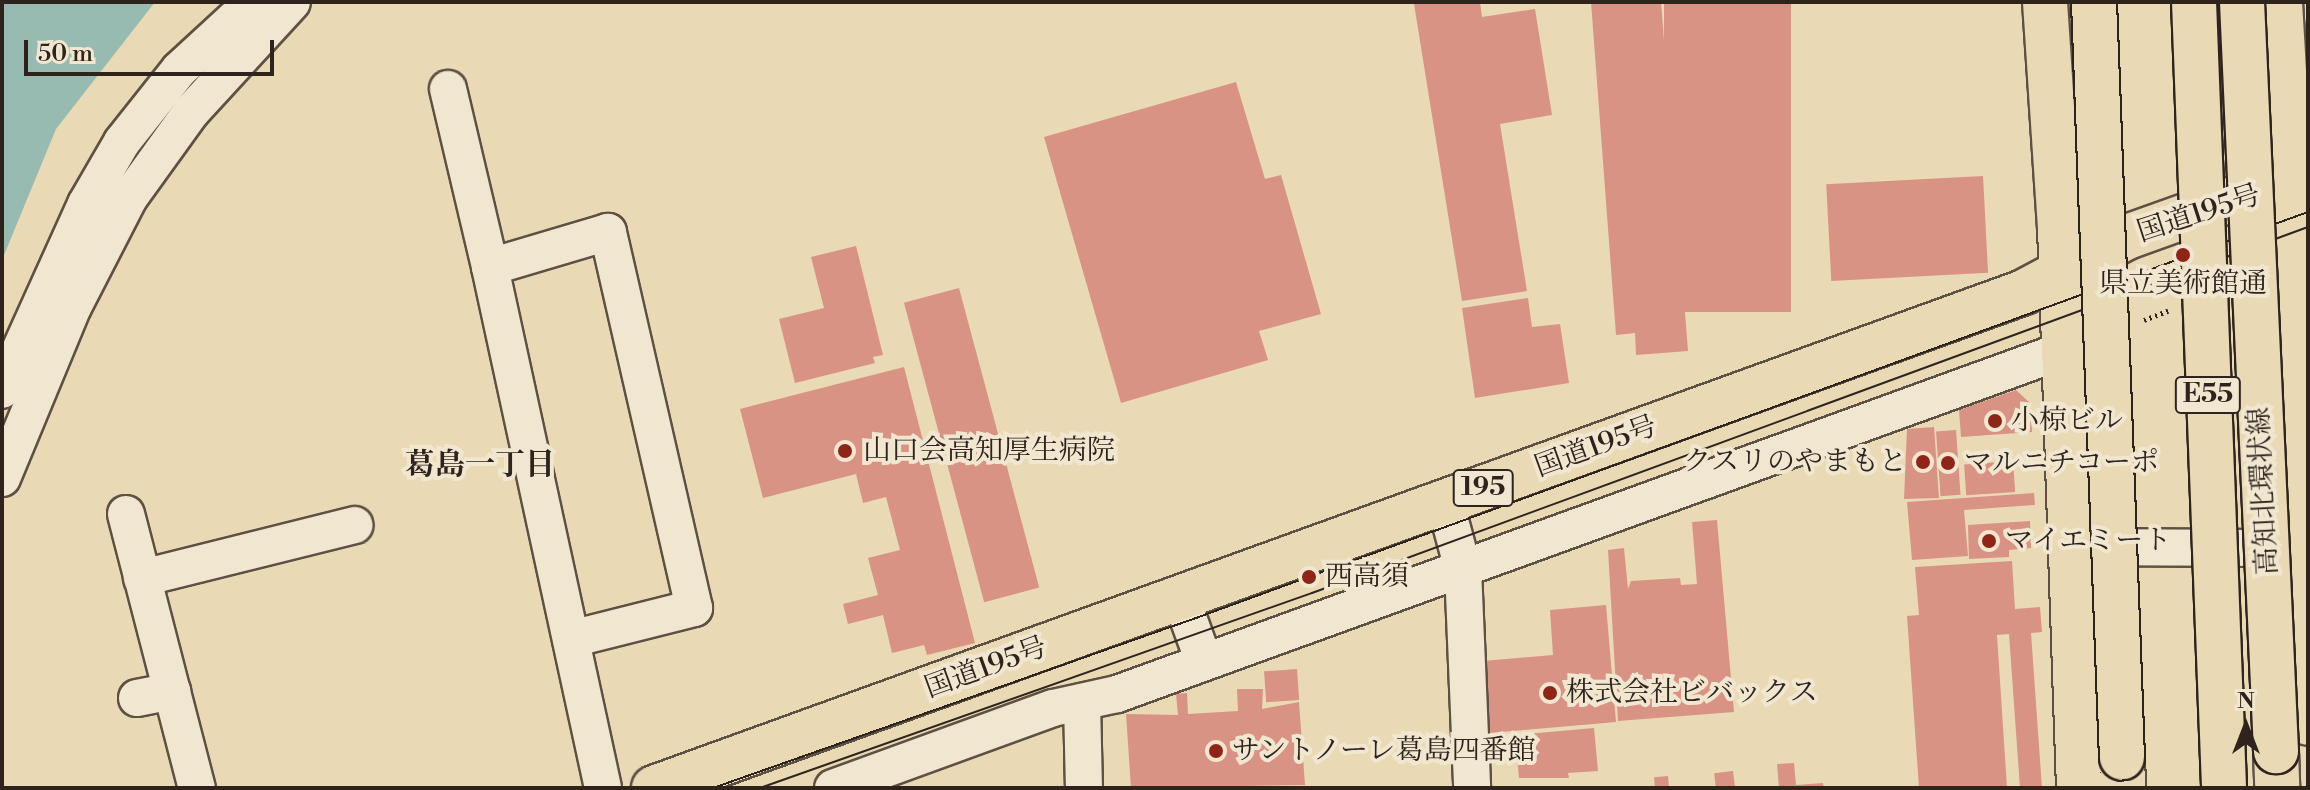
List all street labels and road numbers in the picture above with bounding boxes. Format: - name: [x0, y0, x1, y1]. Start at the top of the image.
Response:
- street label: 国道195号: [2133, 178, 2265, 250]
- road number: E55: [2174, 373, 2242, 417]
- street label: 高知北環状線: [2243, 406, 2285, 576]
- street label: 国道195号: [1530, 409, 1662, 485]
- road number: 195: [1451, 466, 1515, 510]
- street label: 国道195号: [920, 630, 1052, 706]

